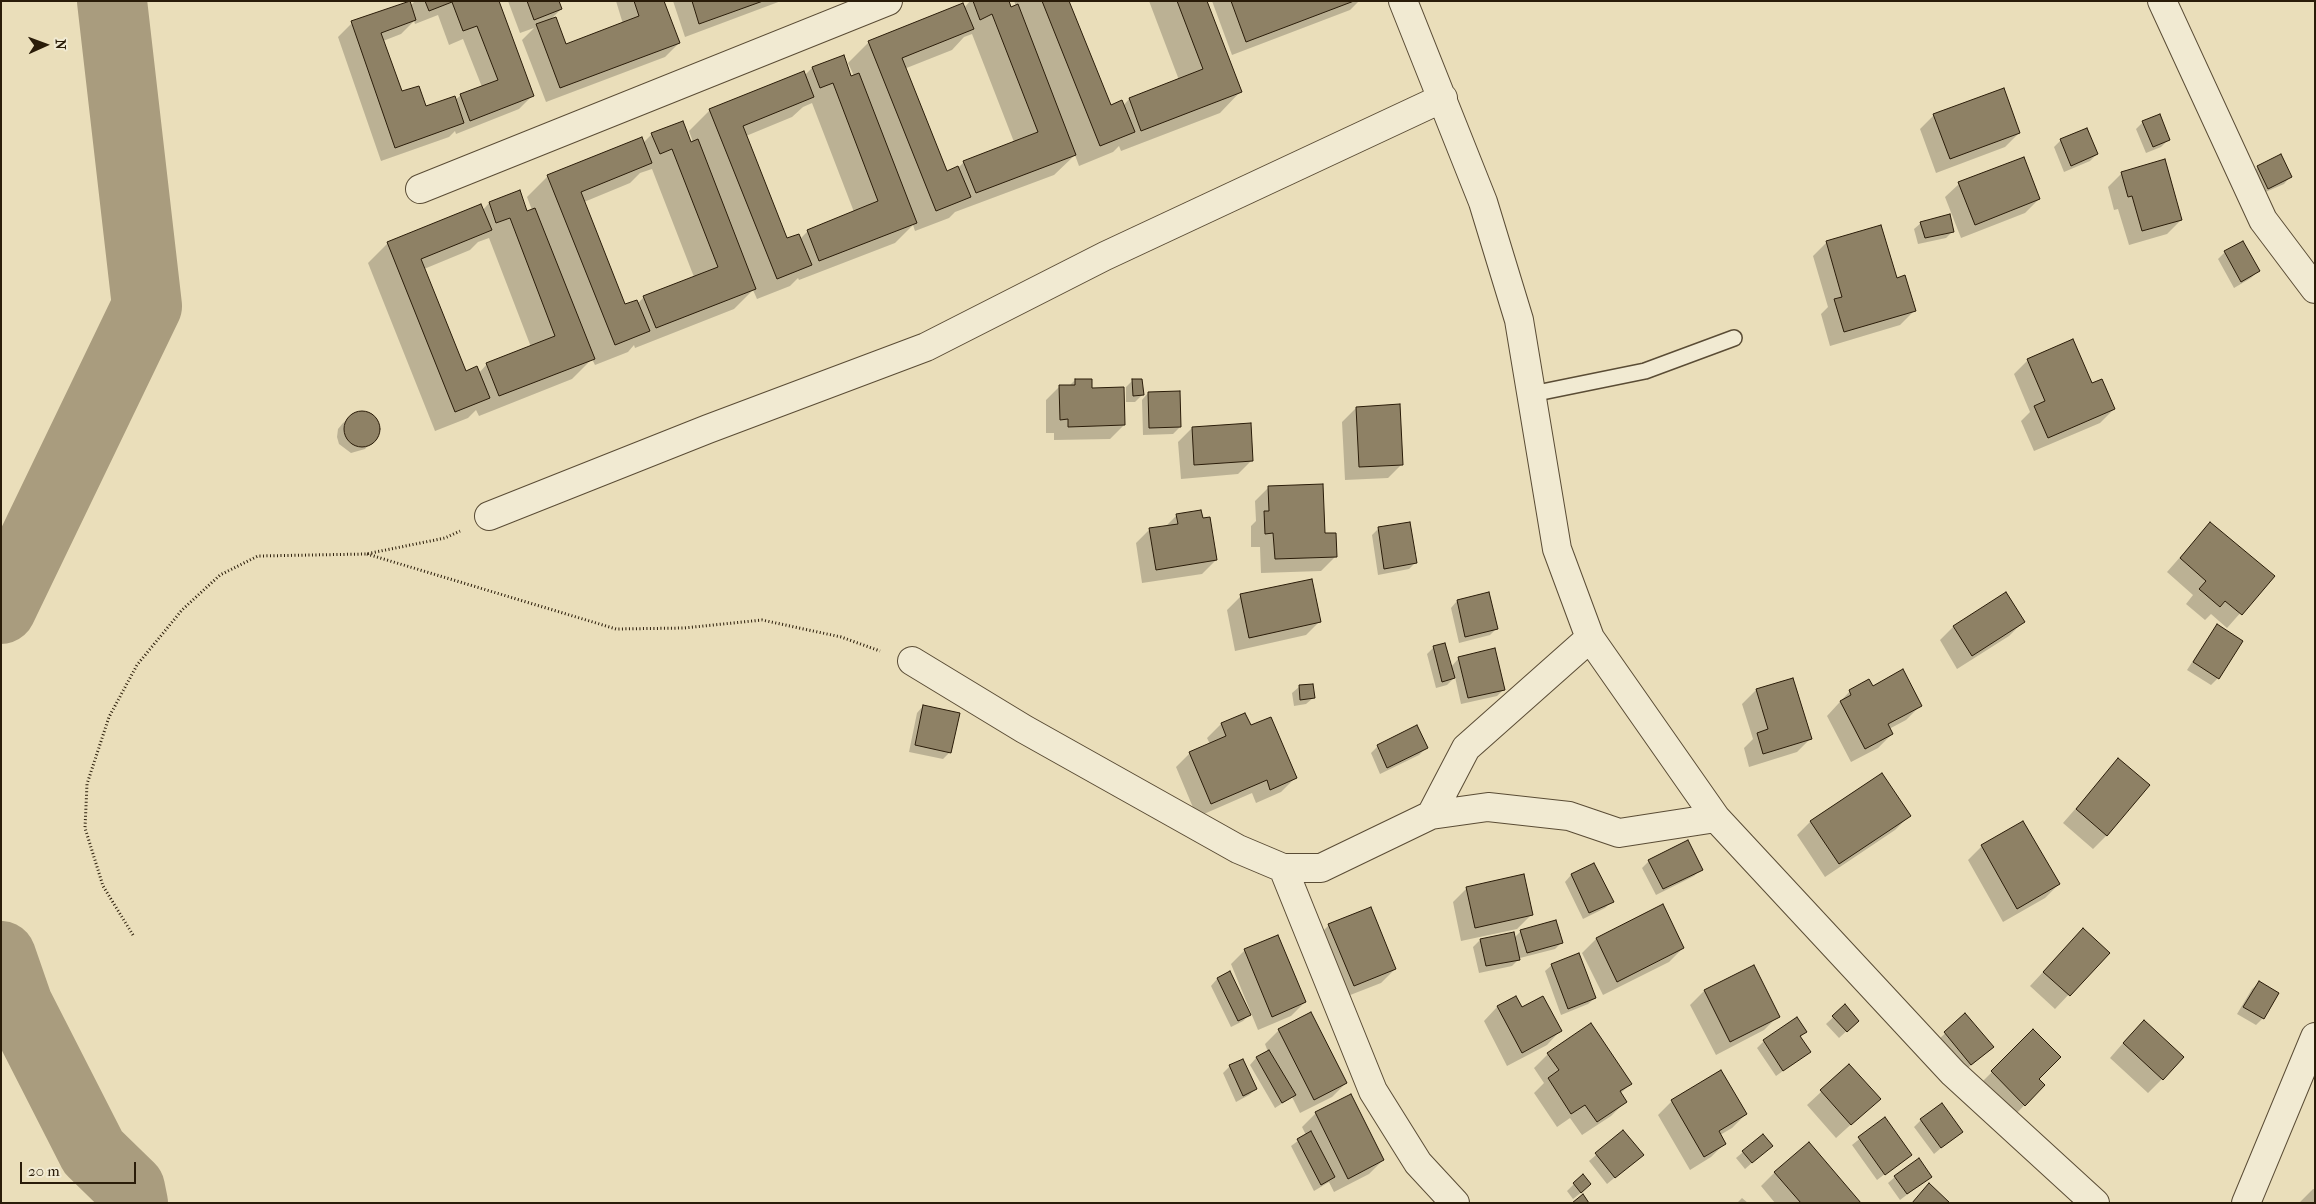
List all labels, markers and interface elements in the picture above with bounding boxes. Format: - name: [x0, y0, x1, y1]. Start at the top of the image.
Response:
- north arrow: [20, 20, 70, 70]
- text: N: [52, 39, 69, 50]
- scale bar: [22, 1152, 139, 1184]
- text: 20 m: [28, 1162, 60, 1180]

